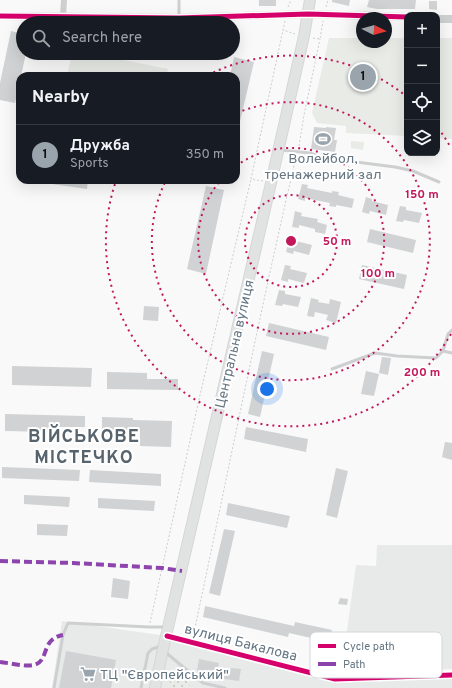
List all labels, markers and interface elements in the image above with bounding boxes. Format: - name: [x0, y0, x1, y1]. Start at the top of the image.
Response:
- north arrow: [356, 12, 392, 48]
- map controls: [404, 12, 440, 156]
- button: +: [404, 12, 440, 48]
- search box: [16, 16, 240, 60]
- icon: search: [30, 27, 52, 49]
- text: Search here: [62, 29, 142, 48]
- button: −: [404, 48, 440, 84]
- pin: 1: [350, 62, 376, 92]
- button: locate: [404, 84, 440, 120]
- text: Nearby: [32, 87, 89, 109]
- button: layers: [404, 120, 440, 156]
- sports icon: Волейбол, тренажерний зал: [314, 130, 332, 148]
- text: Дружба: [70, 137, 130, 156]
- text: 1: [42, 147, 48, 163]
- text: 350 m: [186, 147, 224, 163]
- place label: Волейбол, тренажерний зал: [264, 151, 382, 184]
- text: Sports: [70, 156, 109, 172]
- text: 150 m: [405, 187, 439, 203]
- centre of rings: [284, 234, 298, 248]
- text: 50 m: [323, 234, 351, 250]
- text: 100 m: [361, 266, 395, 282]
- street label: Центральна вулиця: [212, 278, 259, 410]
- text: 200 m: [404, 365, 440, 381]
- your location: [257, 379, 277, 399]
- district label: ВІЙСЬКОВЕ МІСТЕЧКО: [28, 424, 140, 470]
- street label: вулиця Бакалова: [183, 621, 299, 666]
- legend: [310, 632, 442, 678]
- text: Cycle path: [343, 640, 395, 654]
- text: Path: [343, 658, 365, 672]
- supermarket icon: ТЦ "Європейський": [79, 665, 97, 683]
- place label: ТЦ "Європейський": [100, 667, 229, 684]

